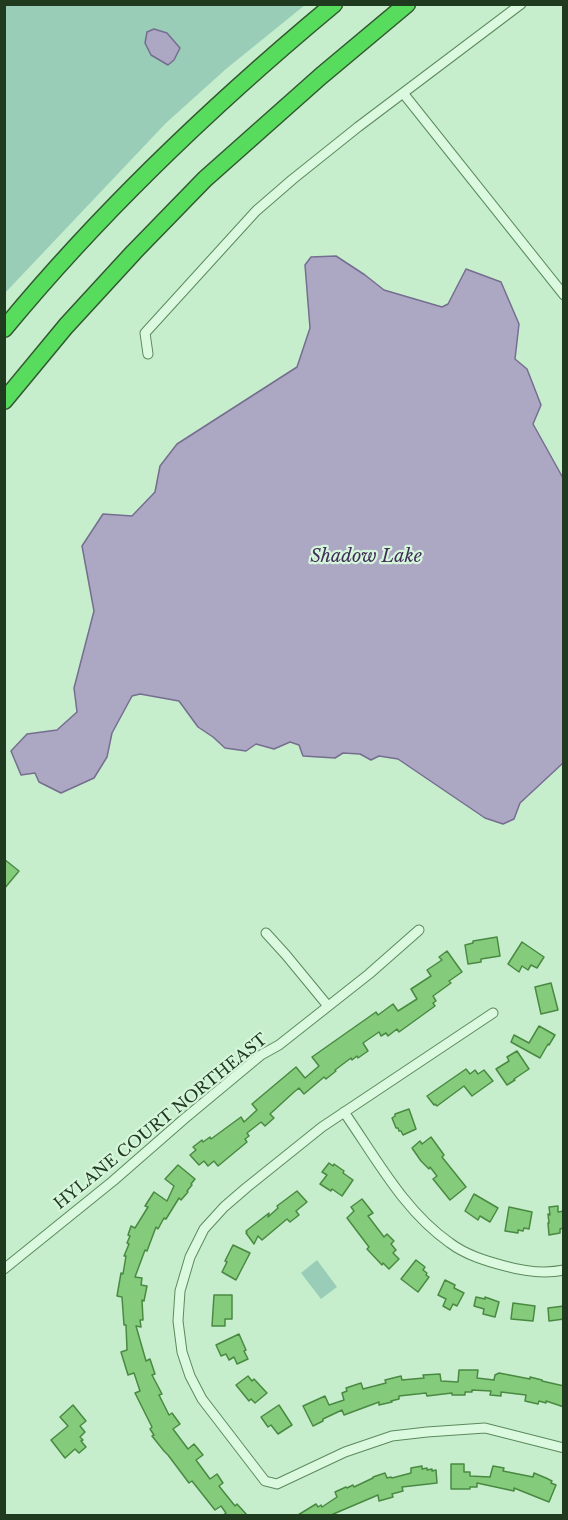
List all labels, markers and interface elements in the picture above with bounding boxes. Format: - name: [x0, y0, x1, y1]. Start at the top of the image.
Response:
- water label: Shadow Lake: [310, 546, 422, 568]
- street label: HYLANE COURT NORTHEAST: [51, 1030, 271, 1214]

